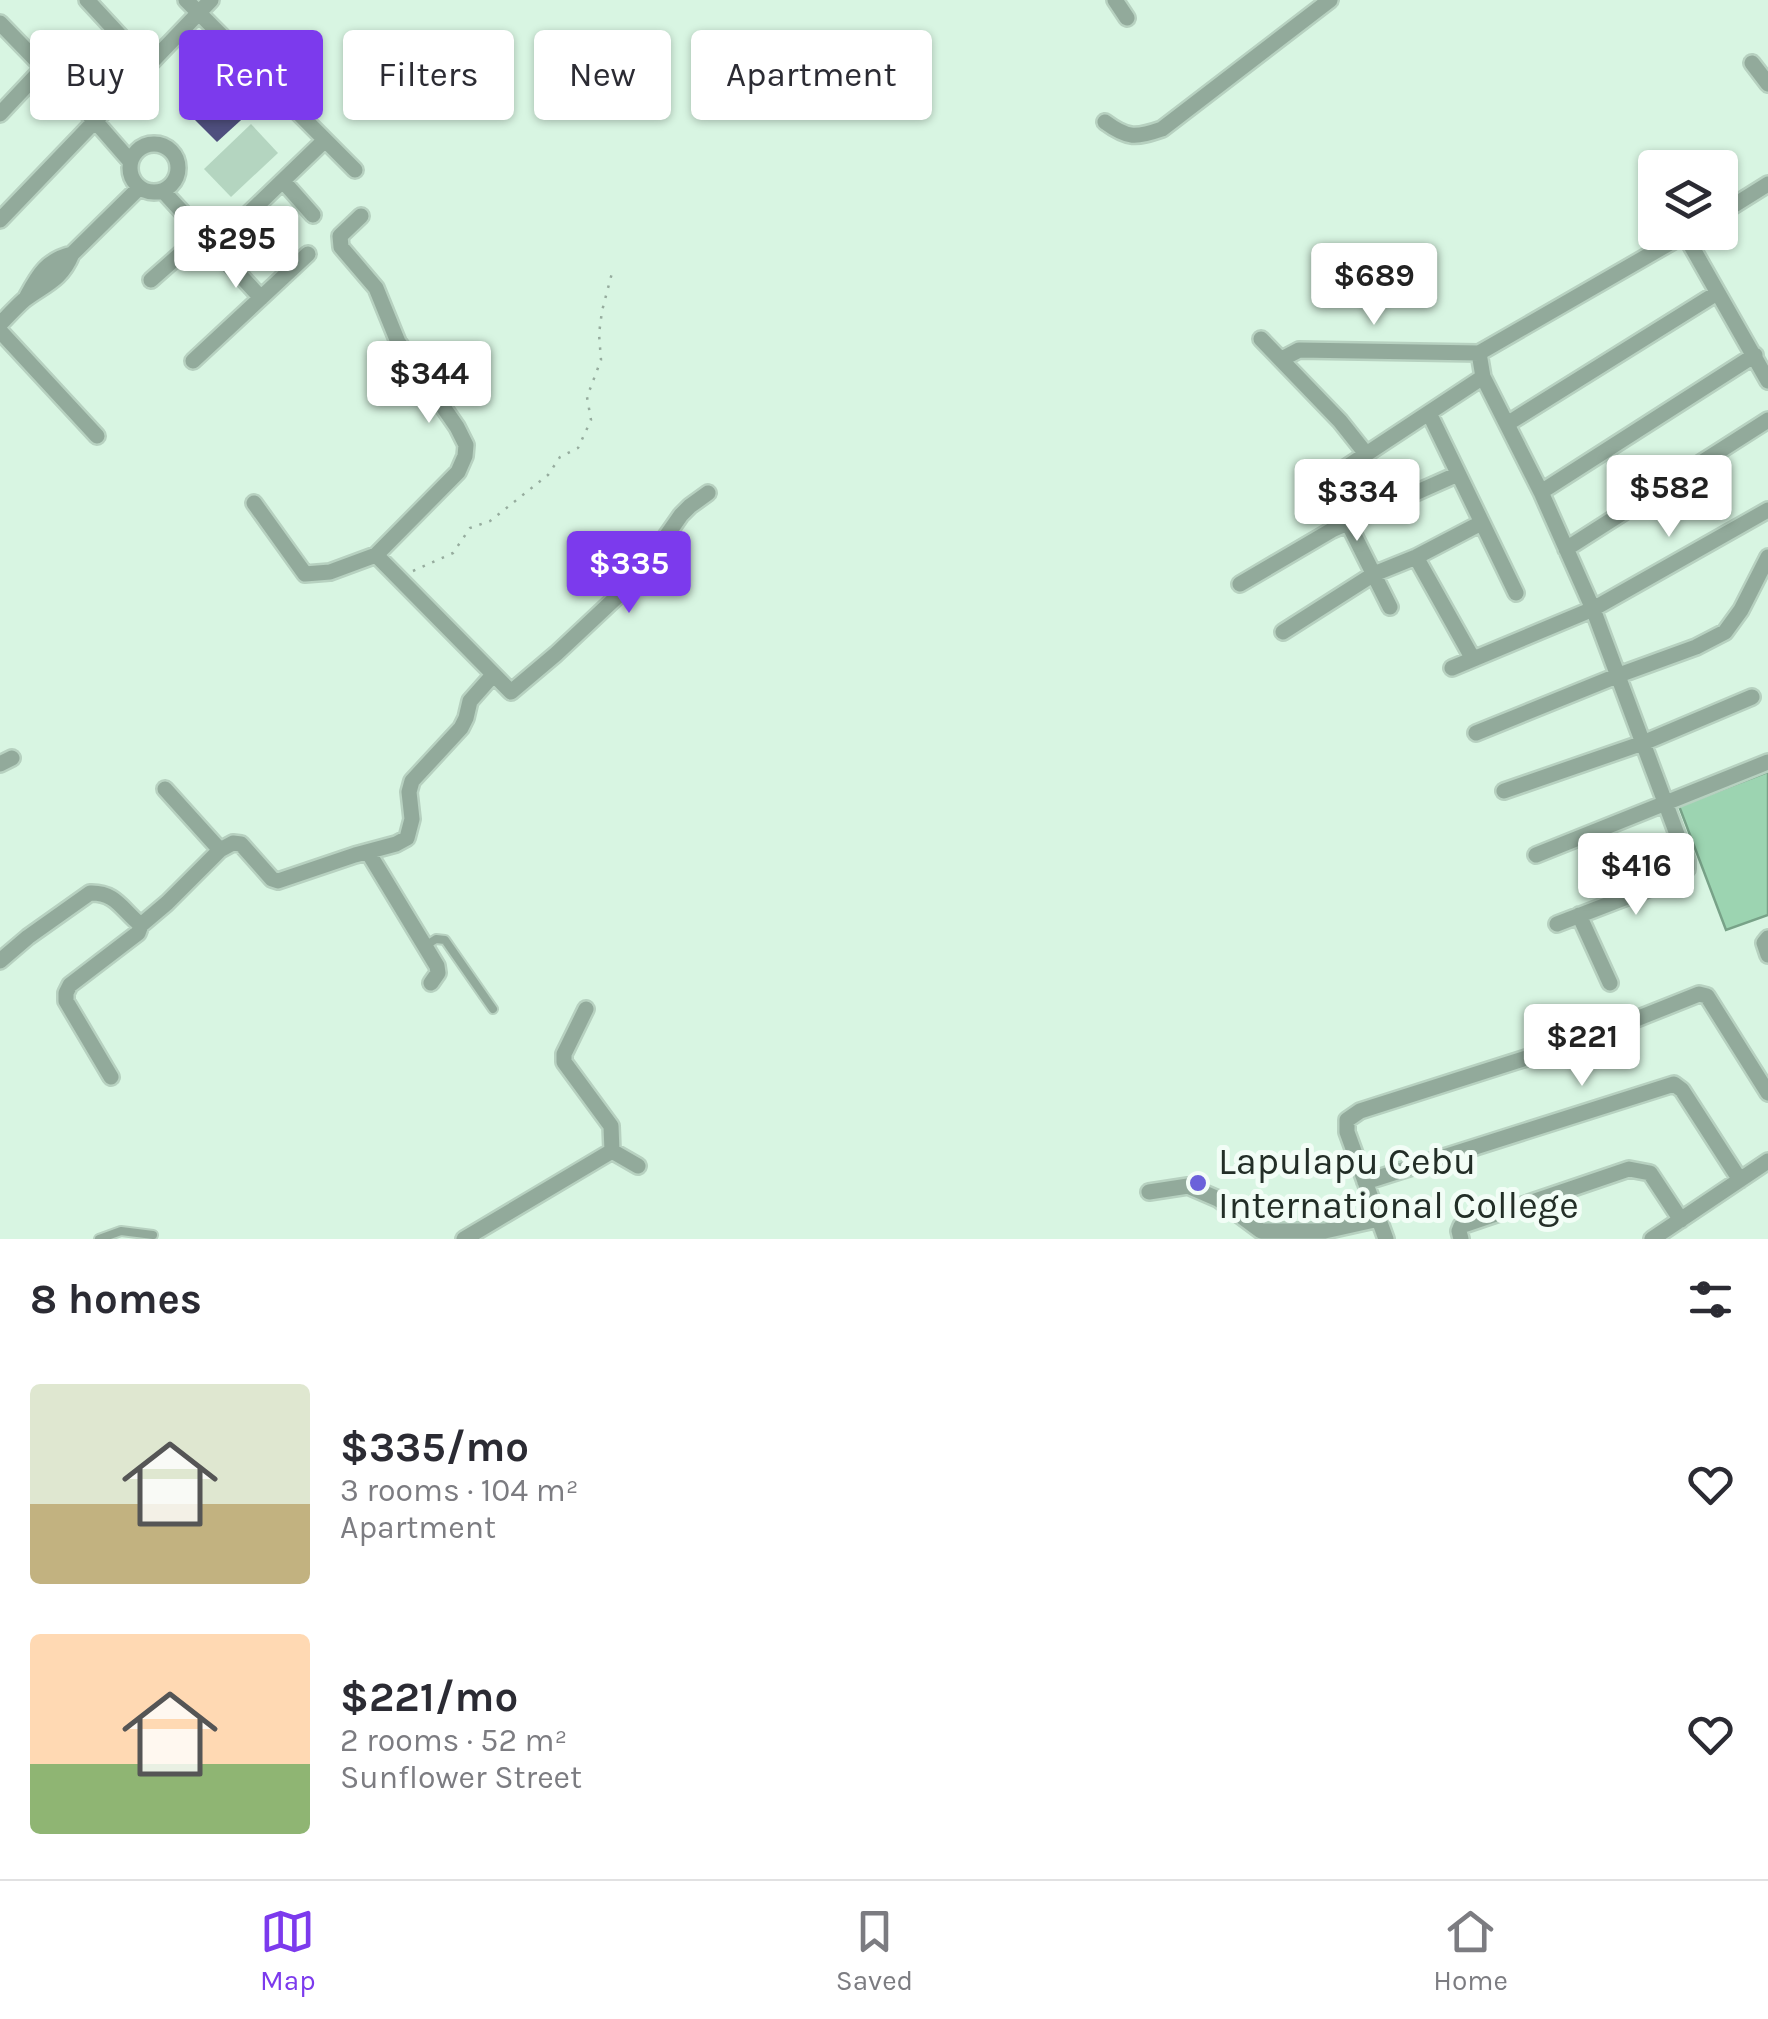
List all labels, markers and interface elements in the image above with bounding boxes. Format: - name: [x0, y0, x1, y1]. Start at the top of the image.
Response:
- chip: Buy: [30, 30, 159, 120]
- chip: Rent: [179, 30, 323, 120]
- chip: Filters: [343, 30, 514, 120]
- chip: New: [534, 30, 671, 120]
- chip: Apartment: [691, 30, 932, 120]
- map controls: [1638, 150, 1738, 250]
- button: layers: [1638, 150, 1738, 250]
- pin: $295: [177, 206, 295, 291]
- text: $295: [196, 220, 276, 257]
- pin: $689: [1315, 243, 1433, 328]
- text: $689: [1333, 257, 1415, 294]
- pin: $344: [370, 341, 488, 426]
- text: $344: [389, 355, 469, 392]
- pin: $582: [1610, 455, 1728, 540]
- pin: $334: [1298, 459, 1416, 544]
- text: $582: [1629, 469, 1709, 506]
- text: $334: [1317, 473, 1397, 510]
- pin: $335: [570, 531, 688, 616]
- text: $335: [589, 545, 669, 582]
- pin: $416: [1577, 833, 1695, 918]
- text: $416: [1600, 847, 1672, 884]
- pin: $221: [1523, 1004, 1641, 1089]
- text: $221: [1546, 1018, 1618, 1055]
- place label: Lapulapu Cebu International College: [1218, 1139, 1579, 1228]
- marker: Lapulapu Cebu International College: [1187, 1172, 1209, 1194]
- icon: filters: [1683, 1272, 1738, 1327]
- text: 8 homes: [30, 1274, 202, 1324]
- text: $335/mo: [340, 1422, 529, 1472]
- icon: home: [110, 1424, 230, 1544]
- icon: heart: [1683, 1457, 1738, 1512]
- text: 3 rooms · 104 m²: [340, 1472, 579, 1509]
- text: Apartment: [340, 1509, 496, 1546]
- text: $221/mo: [340, 1672, 518, 1722]
- icon: home: [110, 1674, 230, 1794]
- icon: heart: [1683, 1707, 1738, 1762]
- text: 2 rooms · 52 m²: [340, 1722, 567, 1759]
- text: Sunflower Street: [340, 1759, 582, 1796]
- tab: Map: [260, 1904, 316, 1997]
- tab: Saved: [836, 1904, 913, 1997]
- tab: Home: [1433, 1904, 1508, 1997]

